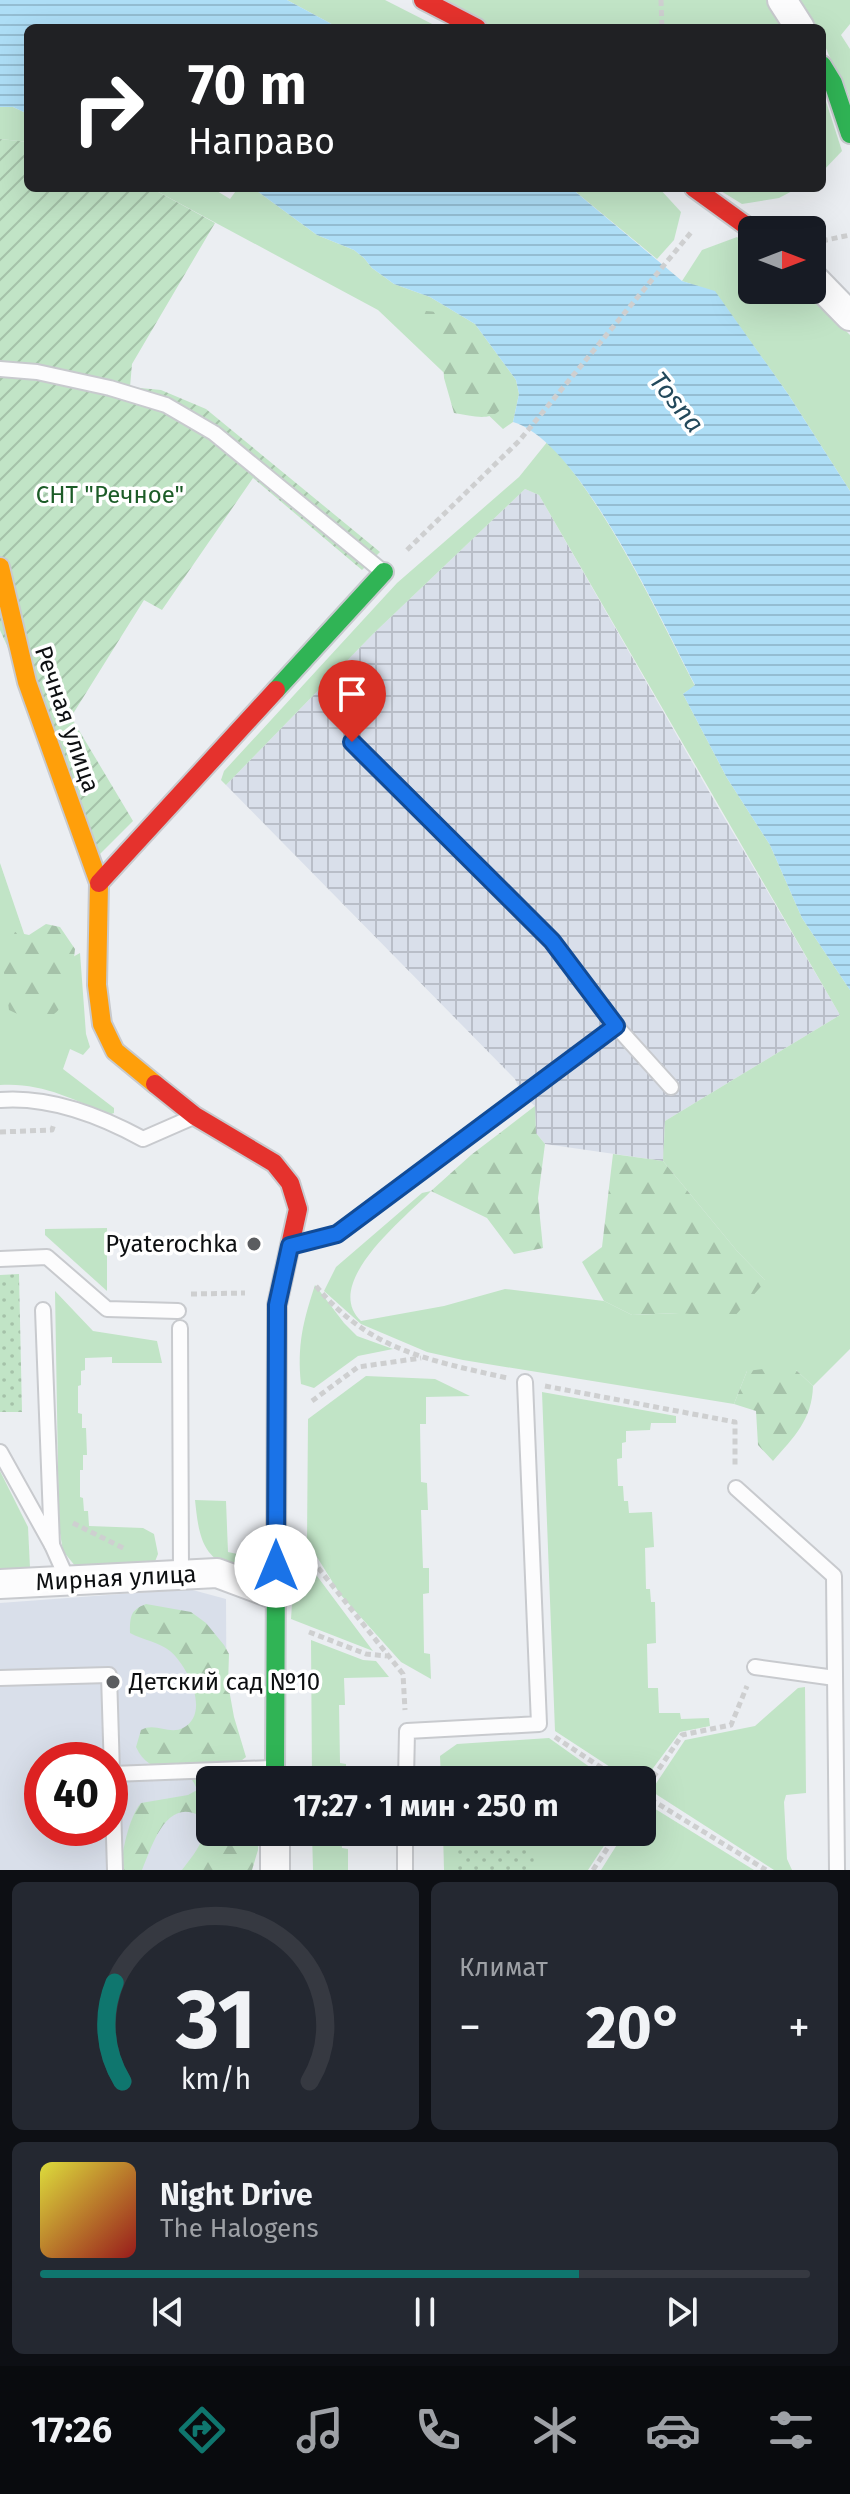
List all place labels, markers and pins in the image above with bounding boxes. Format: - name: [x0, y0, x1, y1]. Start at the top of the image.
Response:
- pin: [318, 660, 386, 742]
- place label: Pyaterochka: [105, 1230, 238, 1258]
- marker: Pyaterochka: [245, 1235, 263, 1253]
- place label: Детский сад №10: [128, 1668, 320, 1696]
- marker: Детский сад №10: [104, 1673, 122, 1691]

